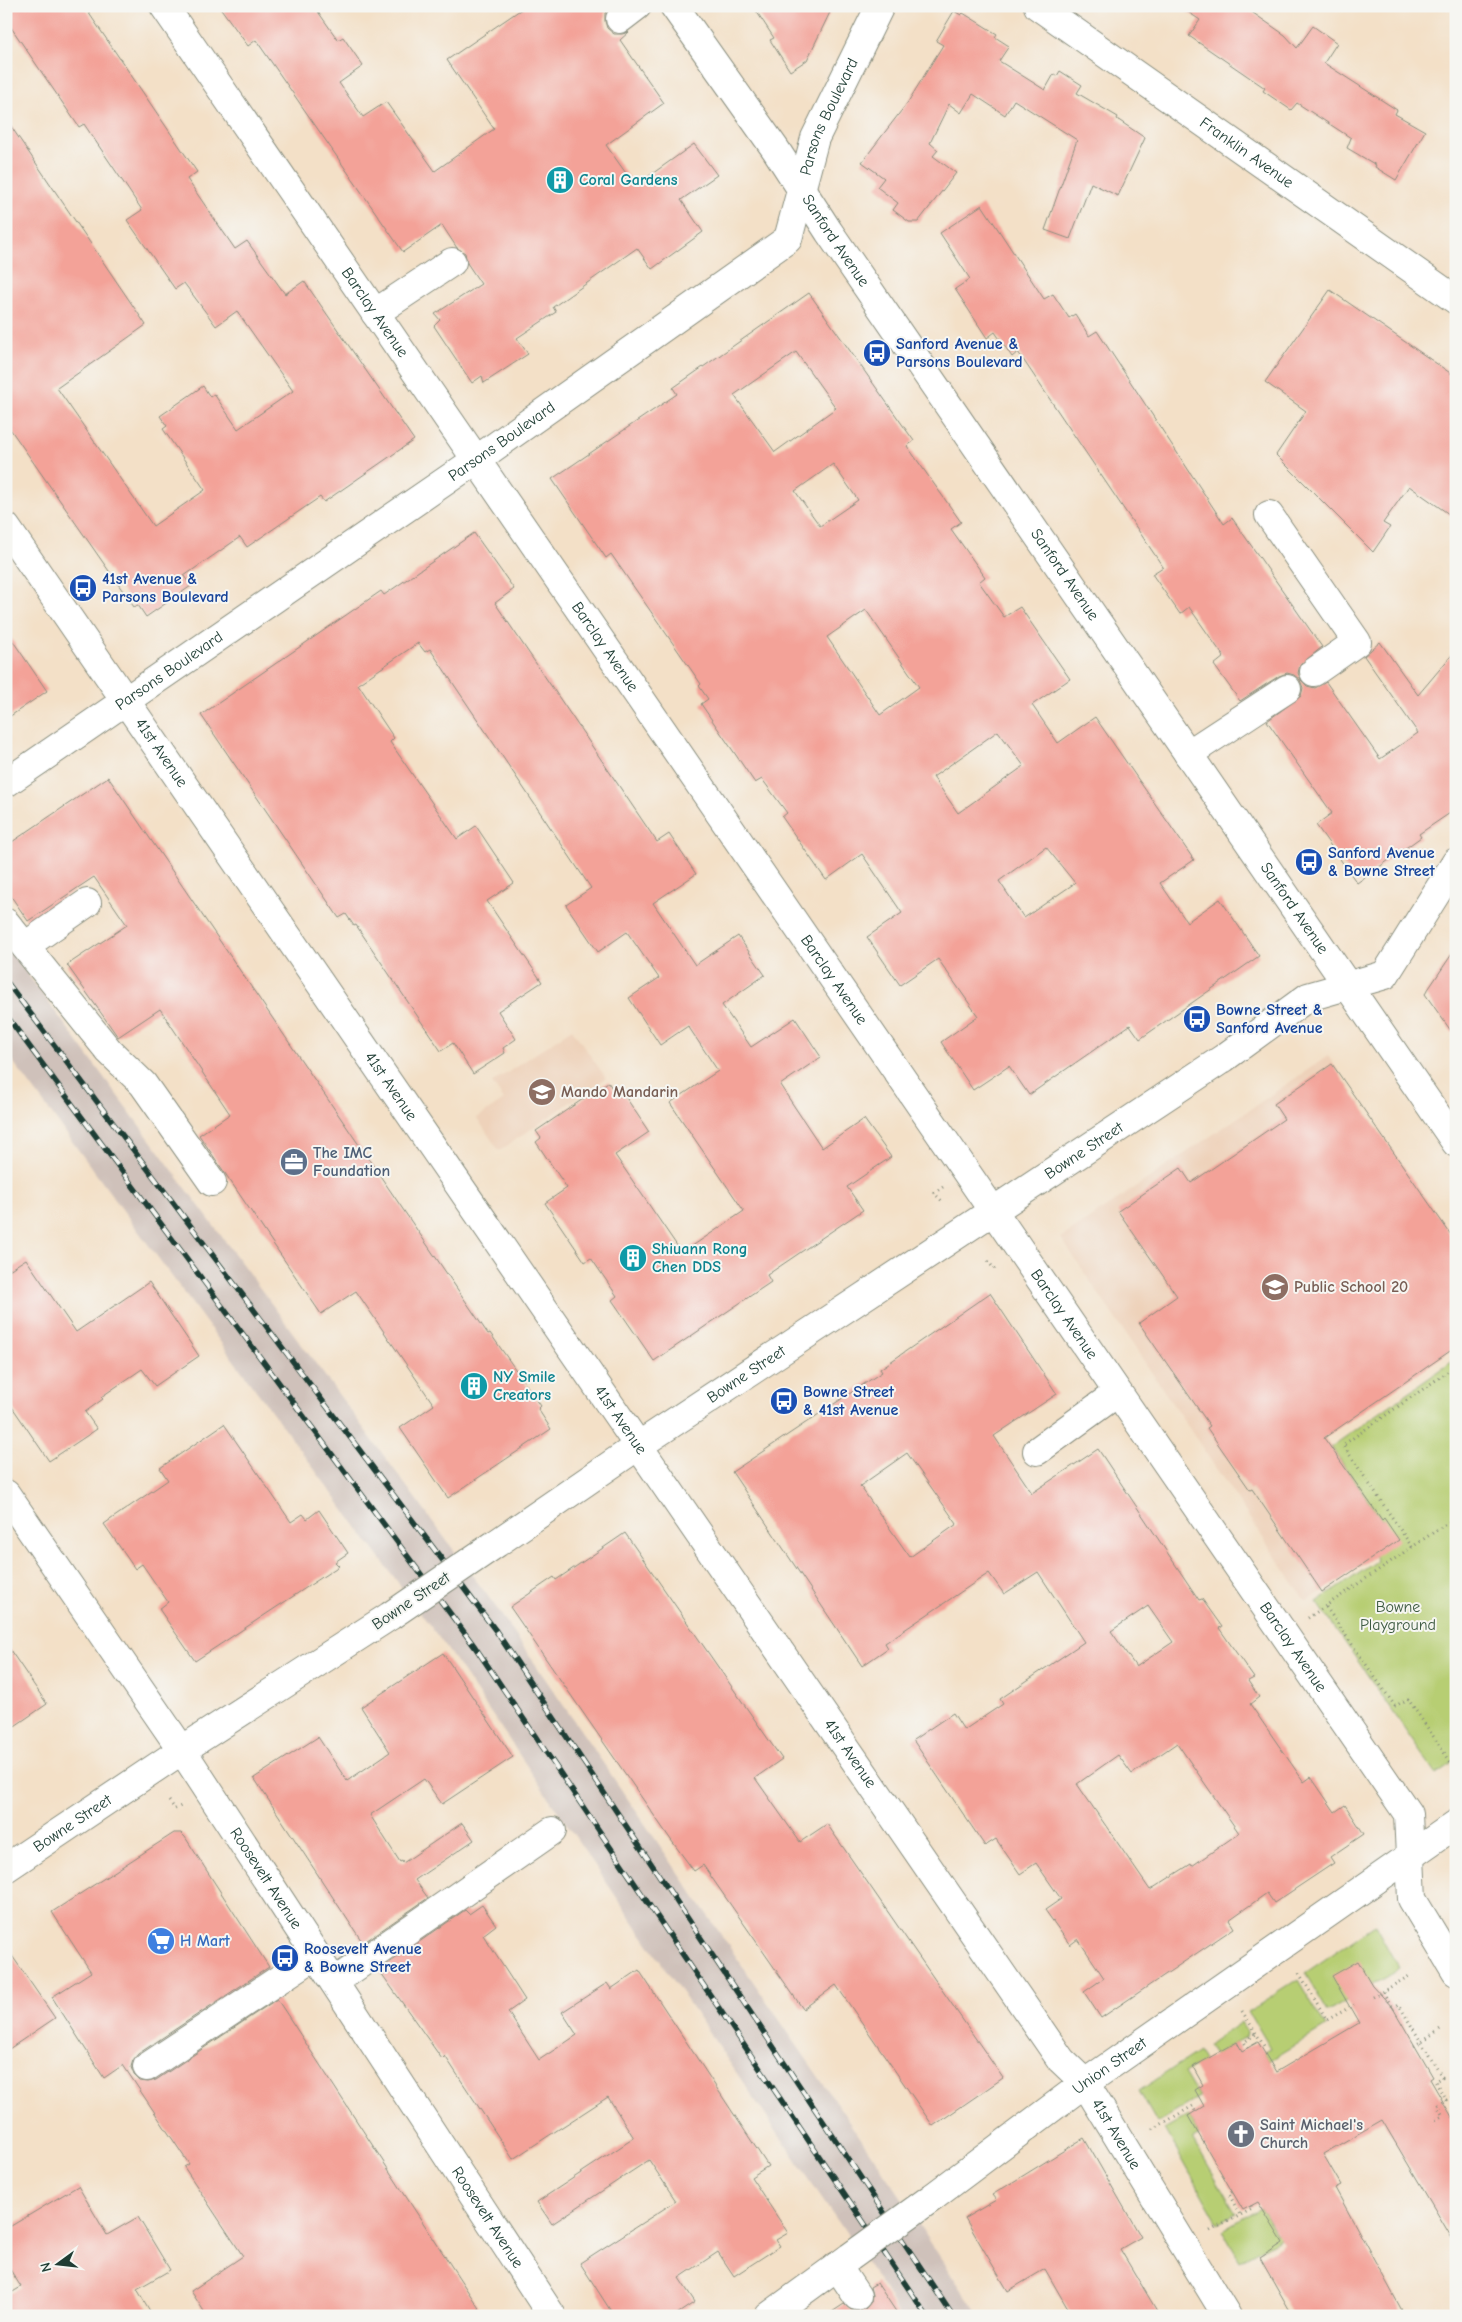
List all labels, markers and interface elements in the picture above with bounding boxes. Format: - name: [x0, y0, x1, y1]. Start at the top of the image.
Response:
- street label: Parsons Boulevard: [796, 55, 862, 177]
- street label: Franklin Avenue: [1196, 114, 1297, 192]
- building icon: Coral Gardens: [545, 165, 575, 195]
- place label: Coral Gardens: [579, 171, 678, 189]
- street label: Sanford Avenue: [798, 191, 873, 290]
- street label: Barclay Avenue: [338, 264, 412, 361]
- place label: Sanford Avenue & Parsons Boulevard: [896, 335, 1023, 371]
- bus stop icon: Sanford Avenue & Parsons Boulevard: [862, 338, 892, 368]
- street label: Parsons Boulevard: [445, 398, 558, 485]
- street label: Sanford Avenue: [1027, 525, 1103, 624]
- place label: 41st Avenue & Parsons Boulevard: [102, 570, 229, 606]
- bus stop icon: 41st Avenue & Parsons Boulevard: [68, 573, 98, 603]
- street label: Barclay Avenue: [568, 599, 642, 695]
- street label: Parsons Boulevard: [112, 628, 226, 714]
- street label: 41st Avenue: [131, 715, 191, 791]
- place label: Sanford Avenue & Bowne Street: [1328, 844, 1436, 880]
- bus stop icon: Sanford Avenue & Bowne Street: [1294, 847, 1324, 877]
- street label: Sanford Avenue: [1257, 859, 1332, 957]
- street label: Barclay Avenue: [797, 931, 871, 1028]
- place label: Bowne Street & Sanford Avenue: [1216, 1001, 1323, 1037]
- bus stop icon: Bowne Street & Sanford Avenue: [1182, 1004, 1212, 1034]
- street label: 41st Avenue: [361, 1049, 421, 1124]
- school or university icon: Mando Mandarin: [527, 1077, 557, 1107]
- place label: Mando Mandarin: [561, 1083, 678, 1101]
- street label: Bowne Street: [1041, 1118, 1127, 1183]
- place label: The IMC Foundation: [313, 1144, 390, 1180]
- office icon: The IMC Foundation: [279, 1147, 309, 1177]
- place label: Shiuann Rong Chen DDS: [652, 1240, 748, 1276]
- building icon: Shiuann Rong Chen DDS: [618, 1243, 648, 1273]
- street label: Barclay Avenue: [1027, 1266, 1101, 1363]
- school or university icon: Public School 20: [1260, 1272, 1290, 1302]
- place label: Public School 20: [1294, 1278, 1408, 1296]
- street label: Bowne Street: [704, 1342, 789, 1407]
- place label: NY Smile Creators: [493, 1368, 556, 1404]
- building icon: NY Smile Creators: [459, 1371, 489, 1401]
- street label: 41st Avenue: [591, 1382, 650, 1458]
- place label: Bowne Street & 41st Avenue: [803, 1383, 898, 1419]
- bus stop icon: Bowne Street & 41st Avenue: [769, 1386, 799, 1416]
- street label: Bowne Street: [369, 1568, 454, 1634]
- park label: Bowne Playground: [1360, 1598, 1436, 1634]
- street label: Barclay Avenue: [1256, 1599, 1330, 1695]
- street label: 41st Avenue: [820, 1716, 880, 1791]
- street label: Bowne Street: [30, 1791, 115, 1856]
- street label: Roosevelt Avenue: [226, 1824, 306, 1932]
- supermarket icon: H Mart: [146, 1926, 176, 1956]
- place label: H Mart: [180, 1932, 231, 1950]
- place label: Roosevelt Avenue & Bowne Street: [304, 1940, 422, 1976]
- bus stop icon: Roosevelt Avenue & Bowne Street: [270, 1943, 300, 1973]
- street label: Union Street: [1069, 2033, 1151, 2098]
- street label: 41st Avenue: [1088, 2095, 1144, 2173]
- place label: Saint Michael's Church: [1260, 2116, 1363, 2152]
- church icon: Saint Michael's Church: [1226, 2119, 1256, 2149]
- street label: Roosevelt Avenue: [448, 2163, 527, 2271]
- north arrow: [32, 2240, 82, 2290]
- text: N: [37, 2261, 55, 2274]

